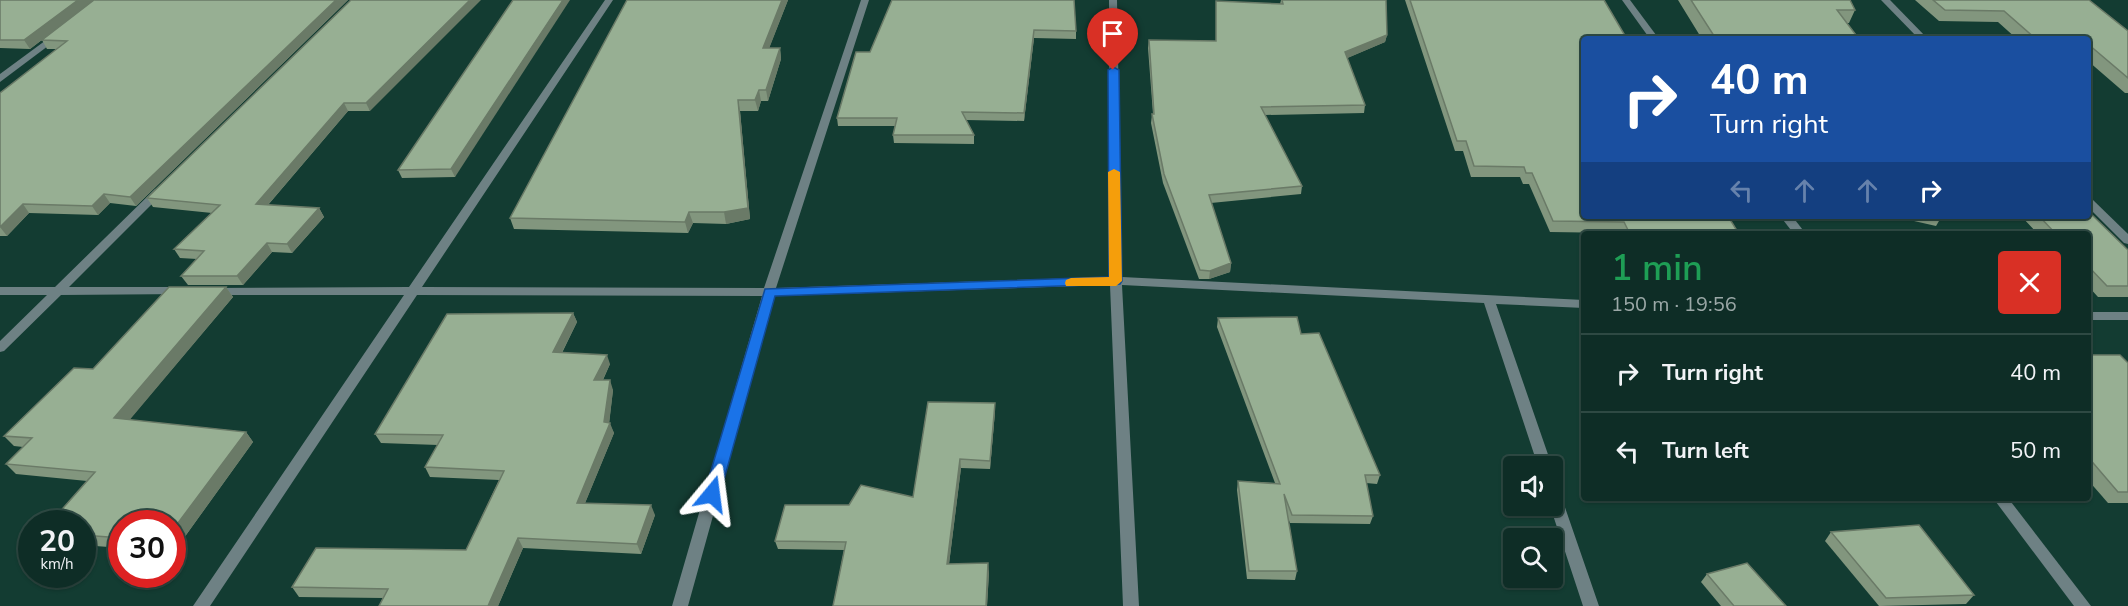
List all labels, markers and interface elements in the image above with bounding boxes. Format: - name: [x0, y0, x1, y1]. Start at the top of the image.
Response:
- pin: [1087, 8, 1138, 70]
- icon: arrive: [1096, 17, 1129, 50]
- text: 40 m: [1710, 52, 1809, 109]
- icon: right: [1611, 60, 1689, 138]
- text: Turn right: [1710, 106, 1828, 143]
- icon: left: [1725, 174, 1758, 207]
- icon: ahead: [1788, 174, 1821, 207]
- icon: ahead: [1851, 174, 1884, 207]
- icon: right: [1914, 174, 1947, 207]
- text: 1 min: [1611, 244, 1703, 293]
- button: close: [1998, 251, 2061, 314]
- text: 150 m · 19:56: [1611, 291, 1737, 318]
- icon: right: [1611, 357, 1644, 390]
- text: Turn right: [1662, 358, 1763, 388]
- text: 40 m: [2010, 358, 2061, 388]
- icon: left: [1611, 435, 1644, 468]
- text: Turn left: [1662, 436, 1749, 466]
- text: 50 m: [2010, 436, 2061, 466]
- map controls: [1503, 456, 1563, 588]
- button: sound: [1503, 456, 1563, 516]
- position arrow: [680, 462, 744, 526]
- speed limit sign: 30: [108, 510, 186, 588]
- text: 20: [39, 521, 75, 562]
- button: search: [1503, 528, 1563, 588]
- text: km/h: [40, 554, 74, 574]

